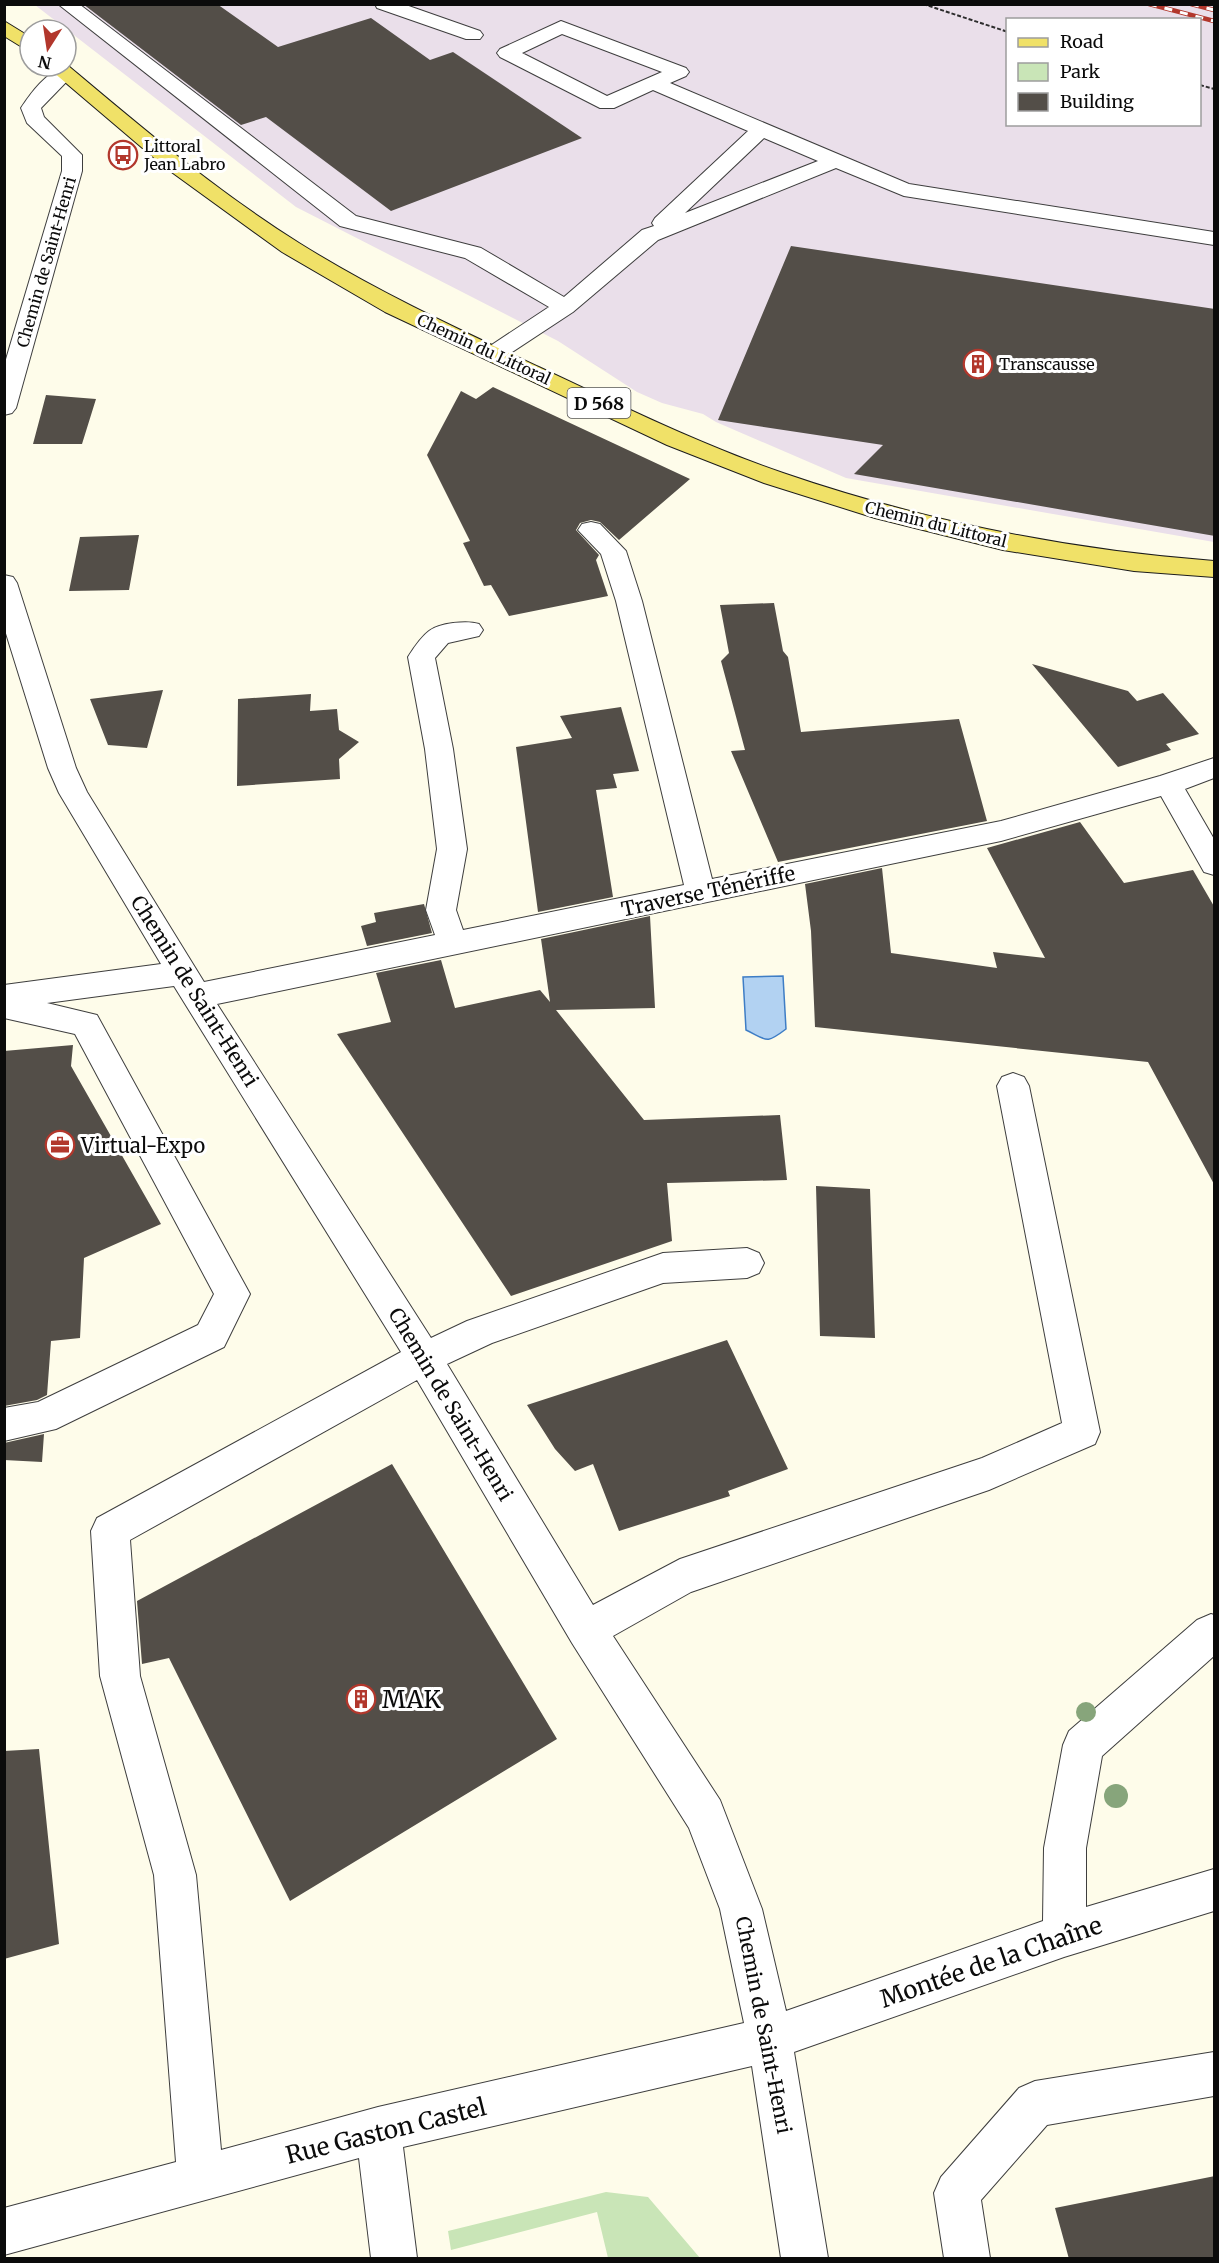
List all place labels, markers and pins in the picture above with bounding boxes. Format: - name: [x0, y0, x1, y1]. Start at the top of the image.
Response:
- place label: Littoral Jean Labro: [143, 136, 225, 174]
- bus stop icon: Littoral Jean Labro: [107, 139, 139, 171]
- building icon: Transcausse: [962, 348, 994, 380]
- place label: Transcausse: [999, 354, 1095, 374]
- office icon: Virtual-Expo: [44, 1129, 76, 1161]
- place label: Virtual-Expo: [80, 1133, 205, 1158]
- building icon: MAK: [345, 1683, 377, 1715]
- place label: MAK: [382, 1684, 441, 1715]

